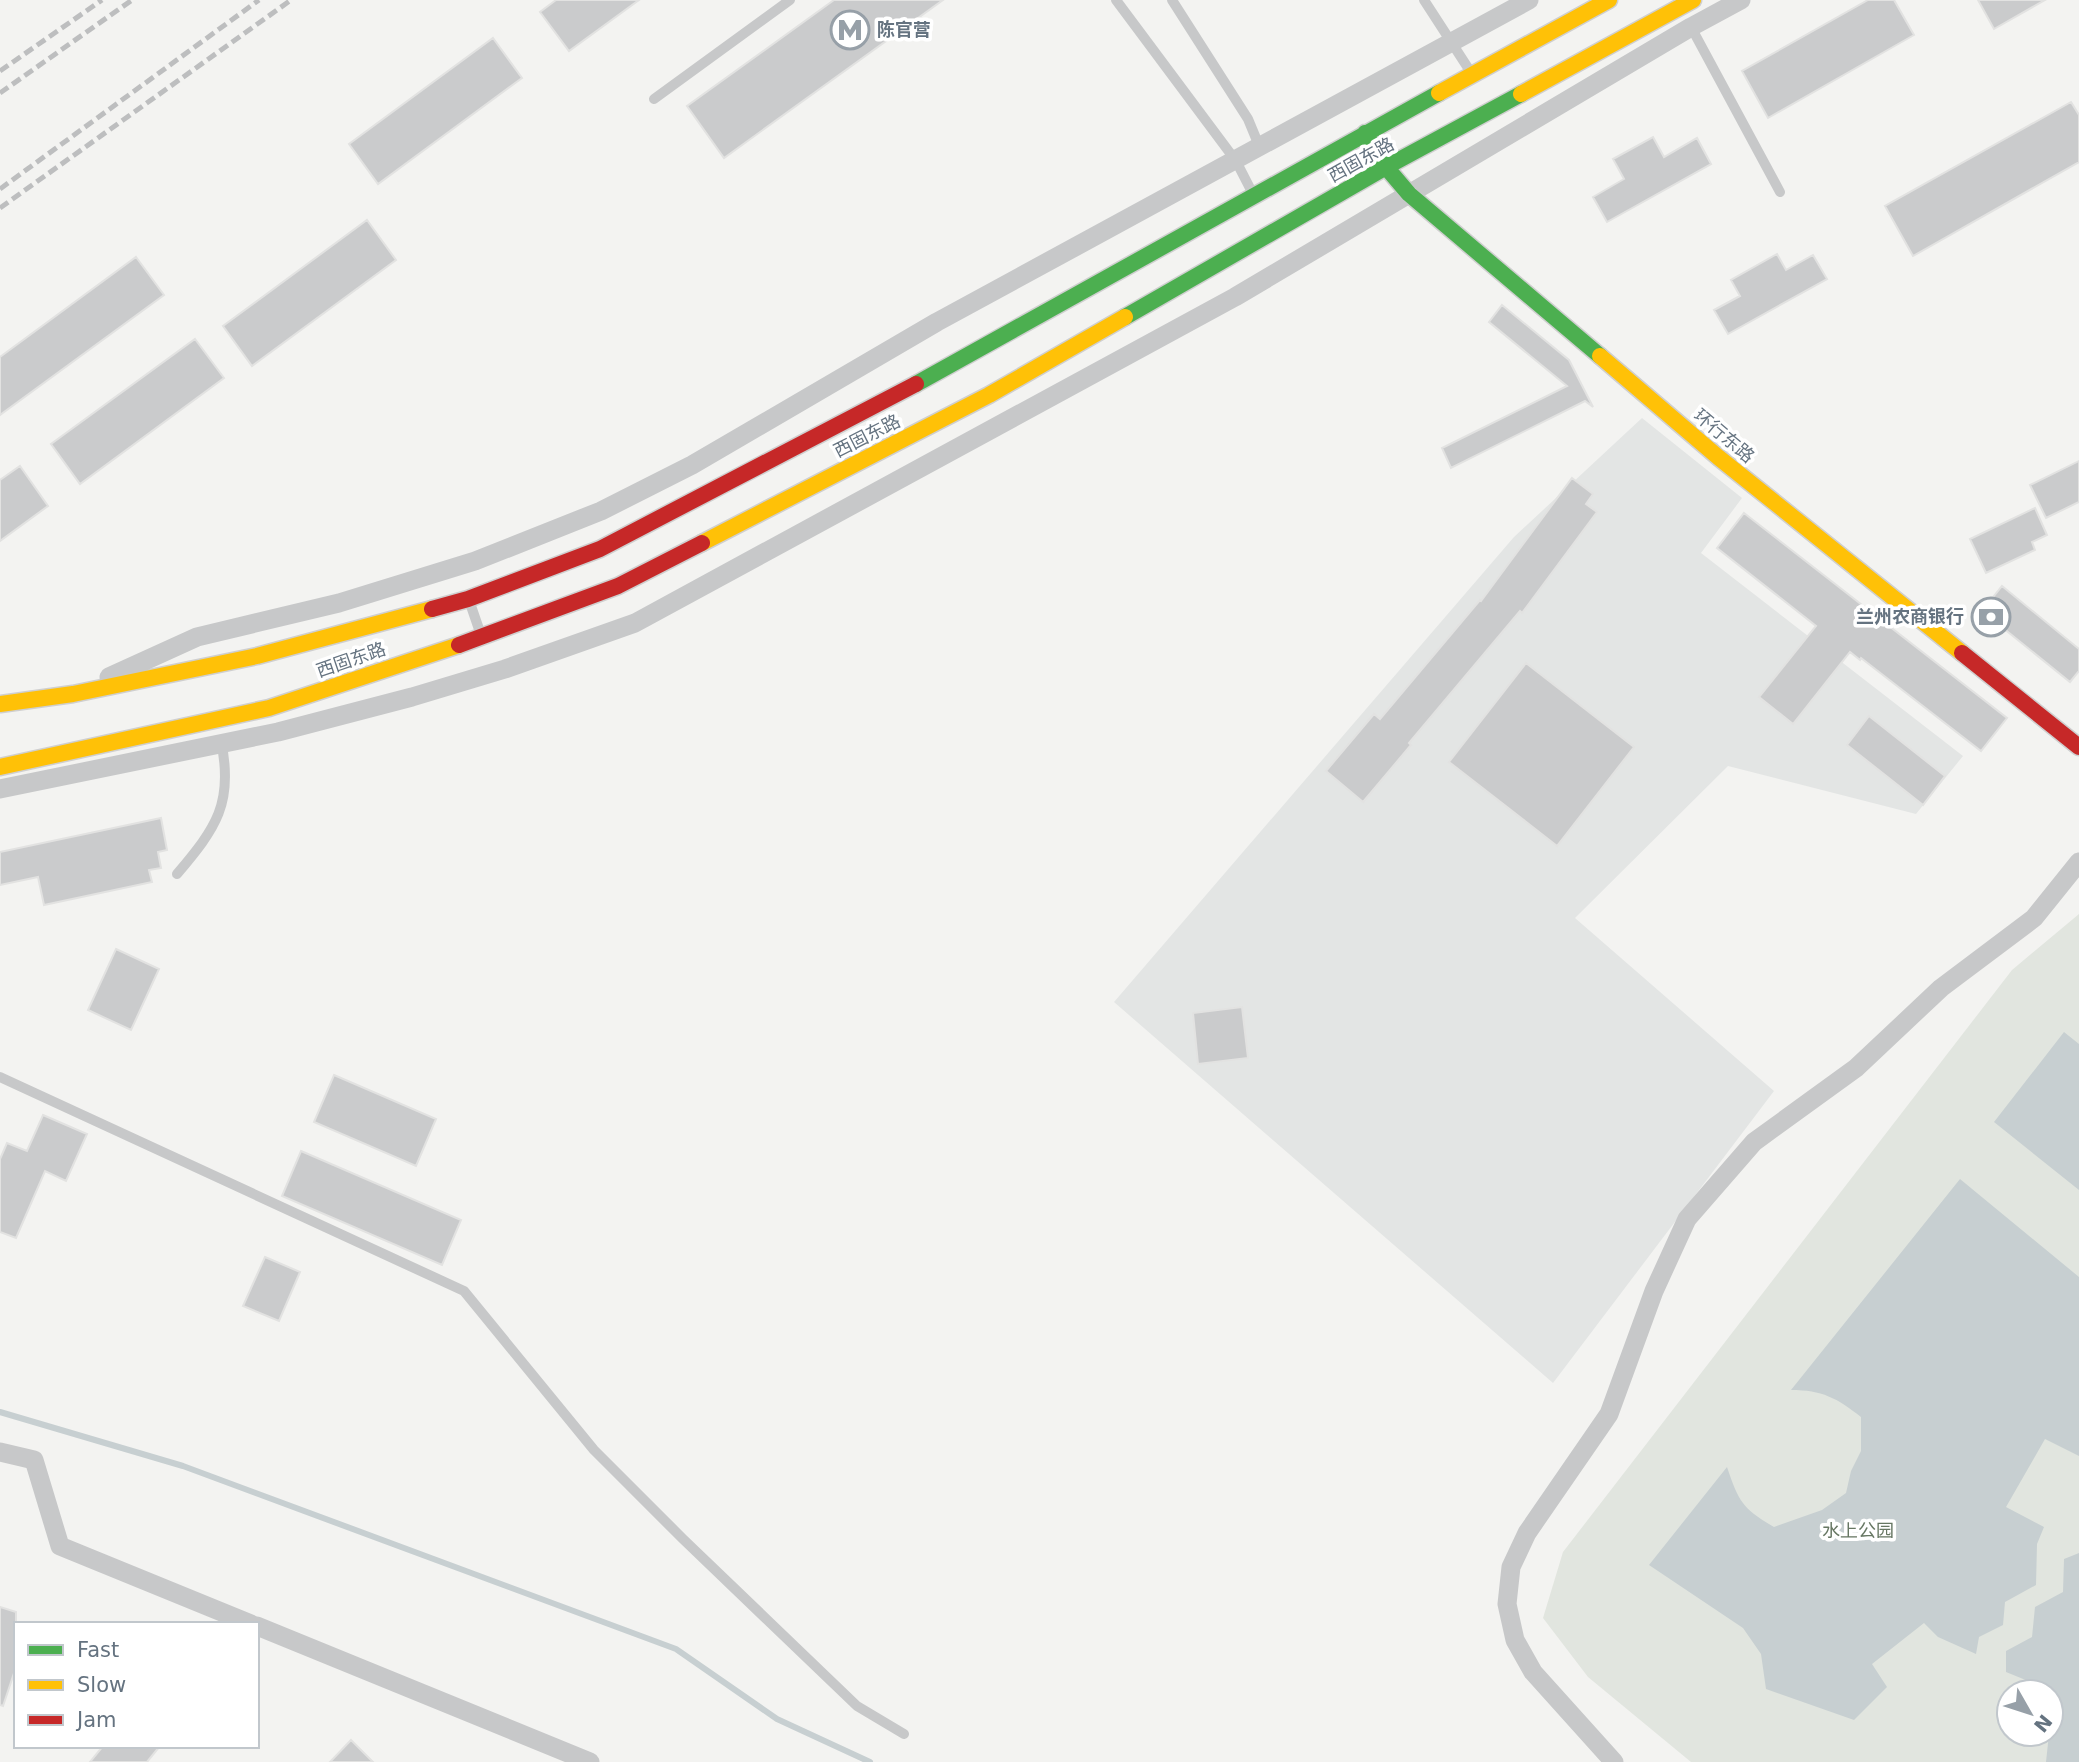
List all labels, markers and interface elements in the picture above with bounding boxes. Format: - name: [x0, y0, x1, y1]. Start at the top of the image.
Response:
- metro station icon: 陈官营: [829, 9, 871, 51]
- place label: 陈官营: [877, 19, 931, 40]
- street label: 西固东路: [1324, 133, 1397, 186]
- street label: 环行东路: [1690, 404, 1759, 467]
- street label: 西固东路: [830, 410, 904, 461]
- bank icon: 兰州农商银行: [1970, 596, 2012, 638]
- place label: 兰州农商银行: [1856, 606, 1964, 627]
- street label: 西固东路: [313, 638, 388, 681]
- park label: 水上公园: [1822, 1520, 1894, 1541]
- legend: [14, 1622, 259, 1748]
- text: Fast: [77, 1638, 119, 1662]
- text: Slow: [77, 1673, 126, 1697]
- north arrow: [1995, 1678, 2065, 1748]
- text: Jam: [75, 1708, 117, 1732]
- text: N: [2030, 1711, 2057, 1737]

